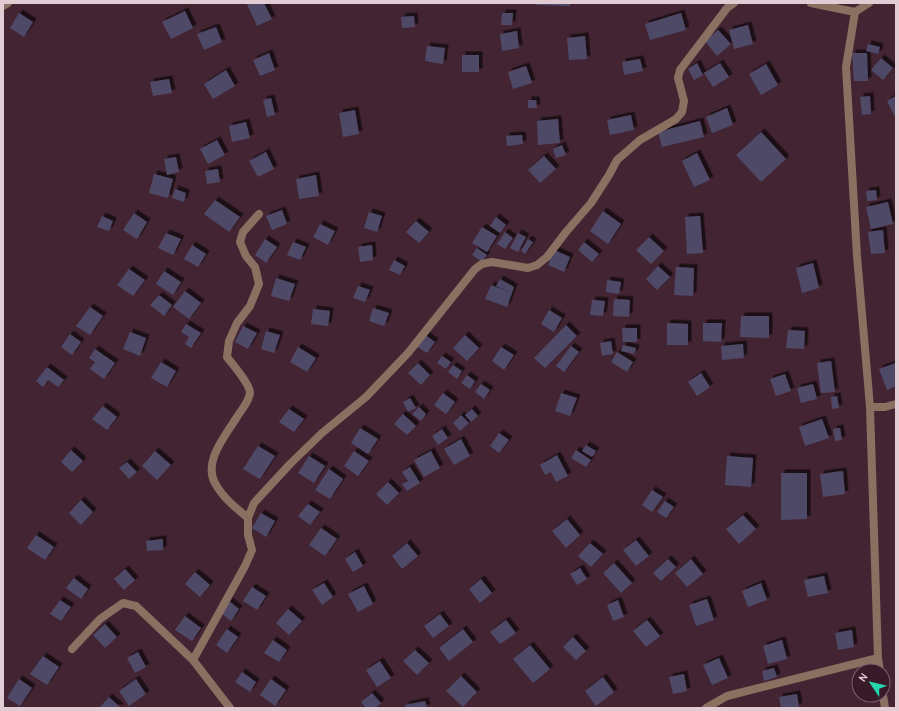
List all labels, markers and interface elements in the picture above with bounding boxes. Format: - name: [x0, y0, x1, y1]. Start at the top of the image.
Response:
- north arrow: [851, 663, 891, 703]
- text: N: [856, 671, 871, 685]

